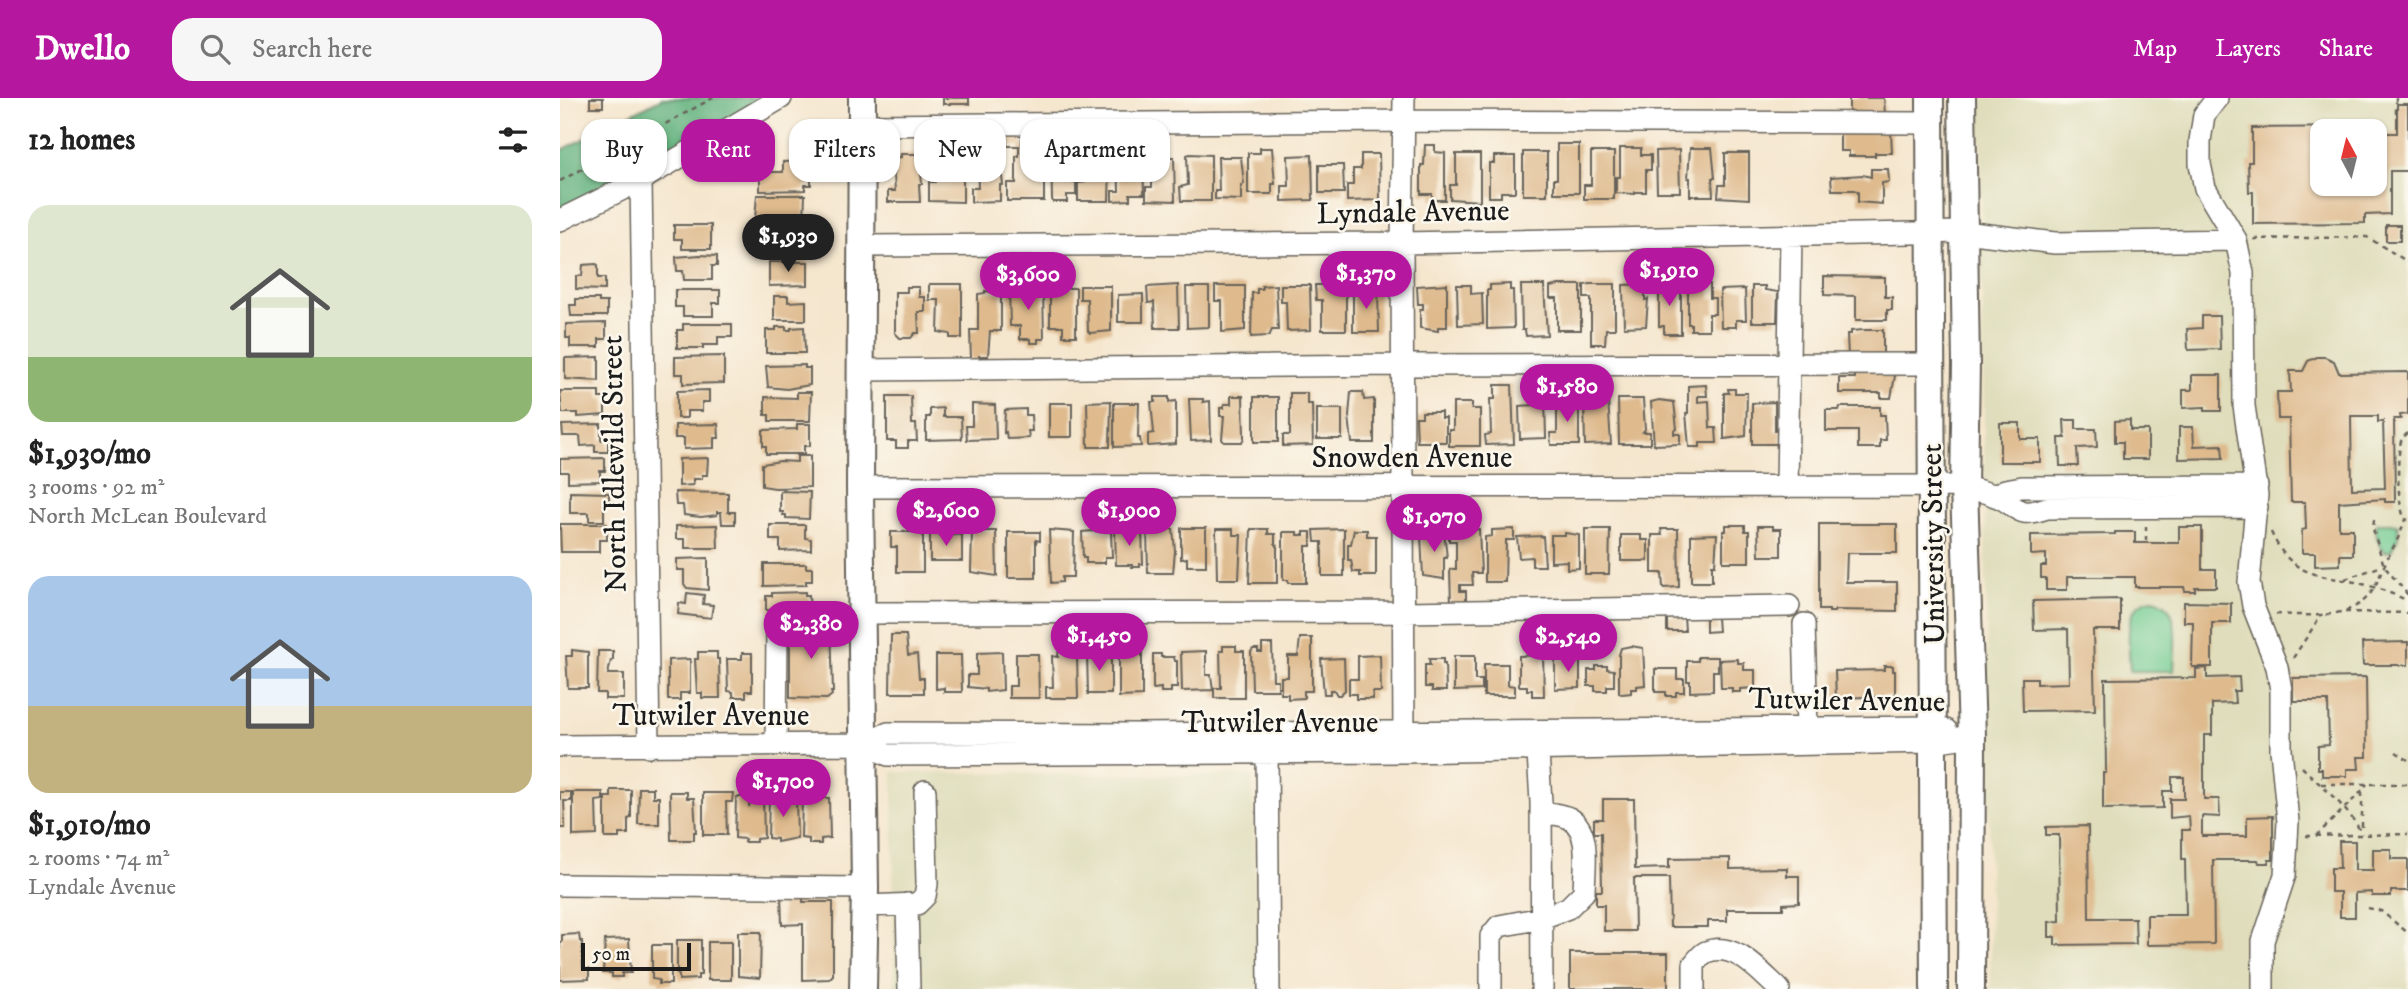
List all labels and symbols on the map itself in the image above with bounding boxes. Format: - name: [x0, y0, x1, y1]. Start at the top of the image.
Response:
- north arrow: [2310, 119, 2387, 196]
- street label: Lyndale Avenue: [1316, 193, 1510, 233]
- pin: $1,930: [731, 214, 845, 274]
- pin: $1,910: [1612, 248, 1726, 308]
- pin: $3,600: [971, 252, 1085, 312]
- pin: $1,370: [1309, 252, 1423, 311]
- street label: North Idlewild Street: [594, 335, 636, 593]
- pin: $1,580: [1510, 364, 1624, 424]
- street label: Snowden Avenue: [1312, 440, 1512, 477]
- street label: University Street: [1914, 443, 1954, 645]
- pin: $2,600: [889, 489, 1003, 548]
- pin: $1,900: [1072, 489, 1186, 548]
- pin: $1,070: [1377, 494, 1491, 554]
- pin: $2,380: [754, 602, 868, 661]
- pin: $1,450: [1042, 614, 1156, 673]
- pin: $2,540: [1511, 614, 1625, 674]
- street label: Tutwiler Avenue: [1748, 681, 1946, 721]
- street label: Tutwiler Avenue: [613, 698, 809, 735]
- street label: Tutwiler Avenue: [1182, 705, 1378, 742]
- pin: $1,700: [726, 760, 840, 819]
- scale bar: [581, 940, 691, 972]

